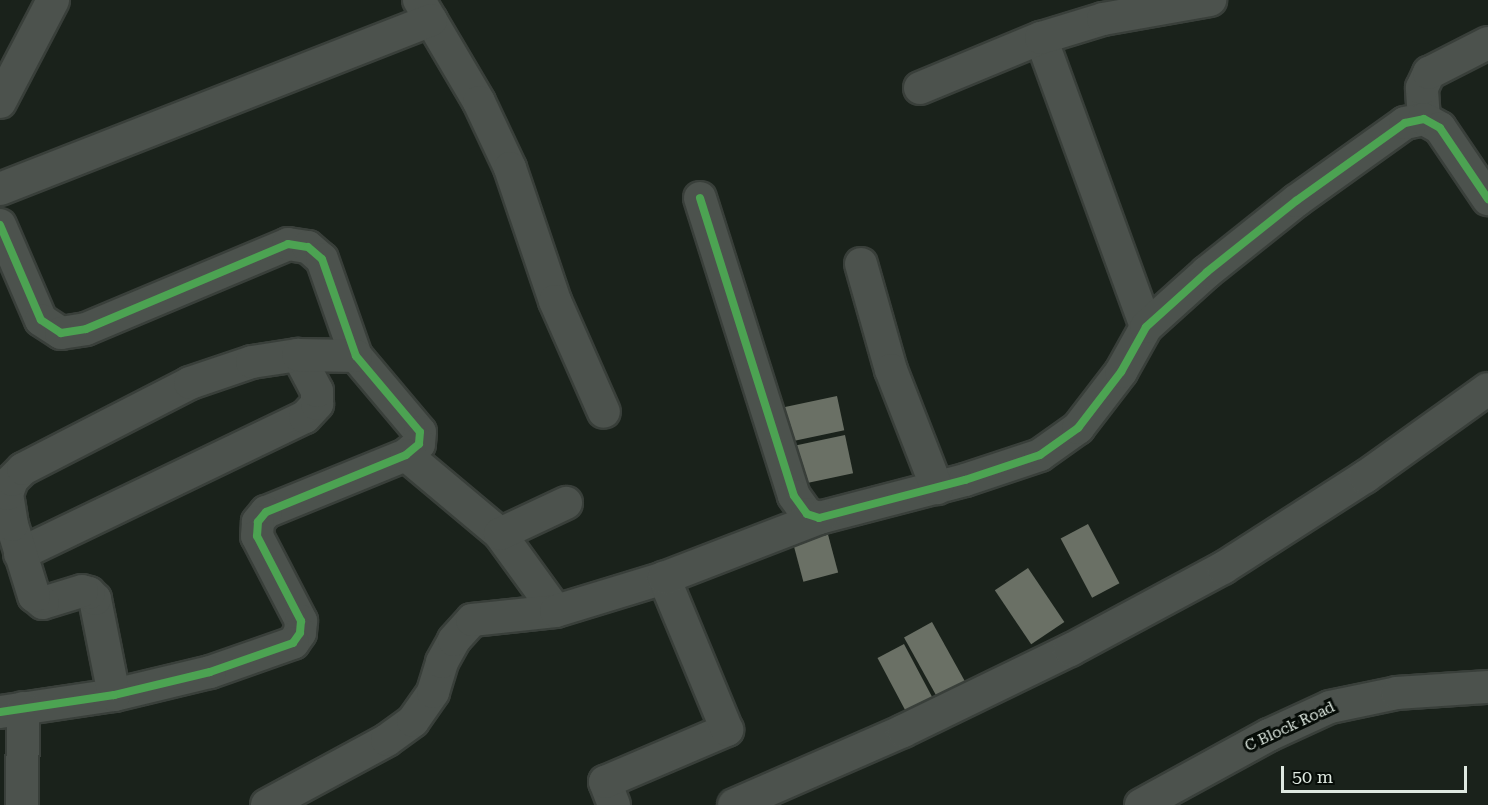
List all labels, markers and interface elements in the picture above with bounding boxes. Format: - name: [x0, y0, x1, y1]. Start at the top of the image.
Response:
- street label: C Block Road: [1242, 698, 1338, 756]
- scale bar: [1284, 754, 1470, 792]
- text: 50 m: [1292, 766, 1333, 787]

